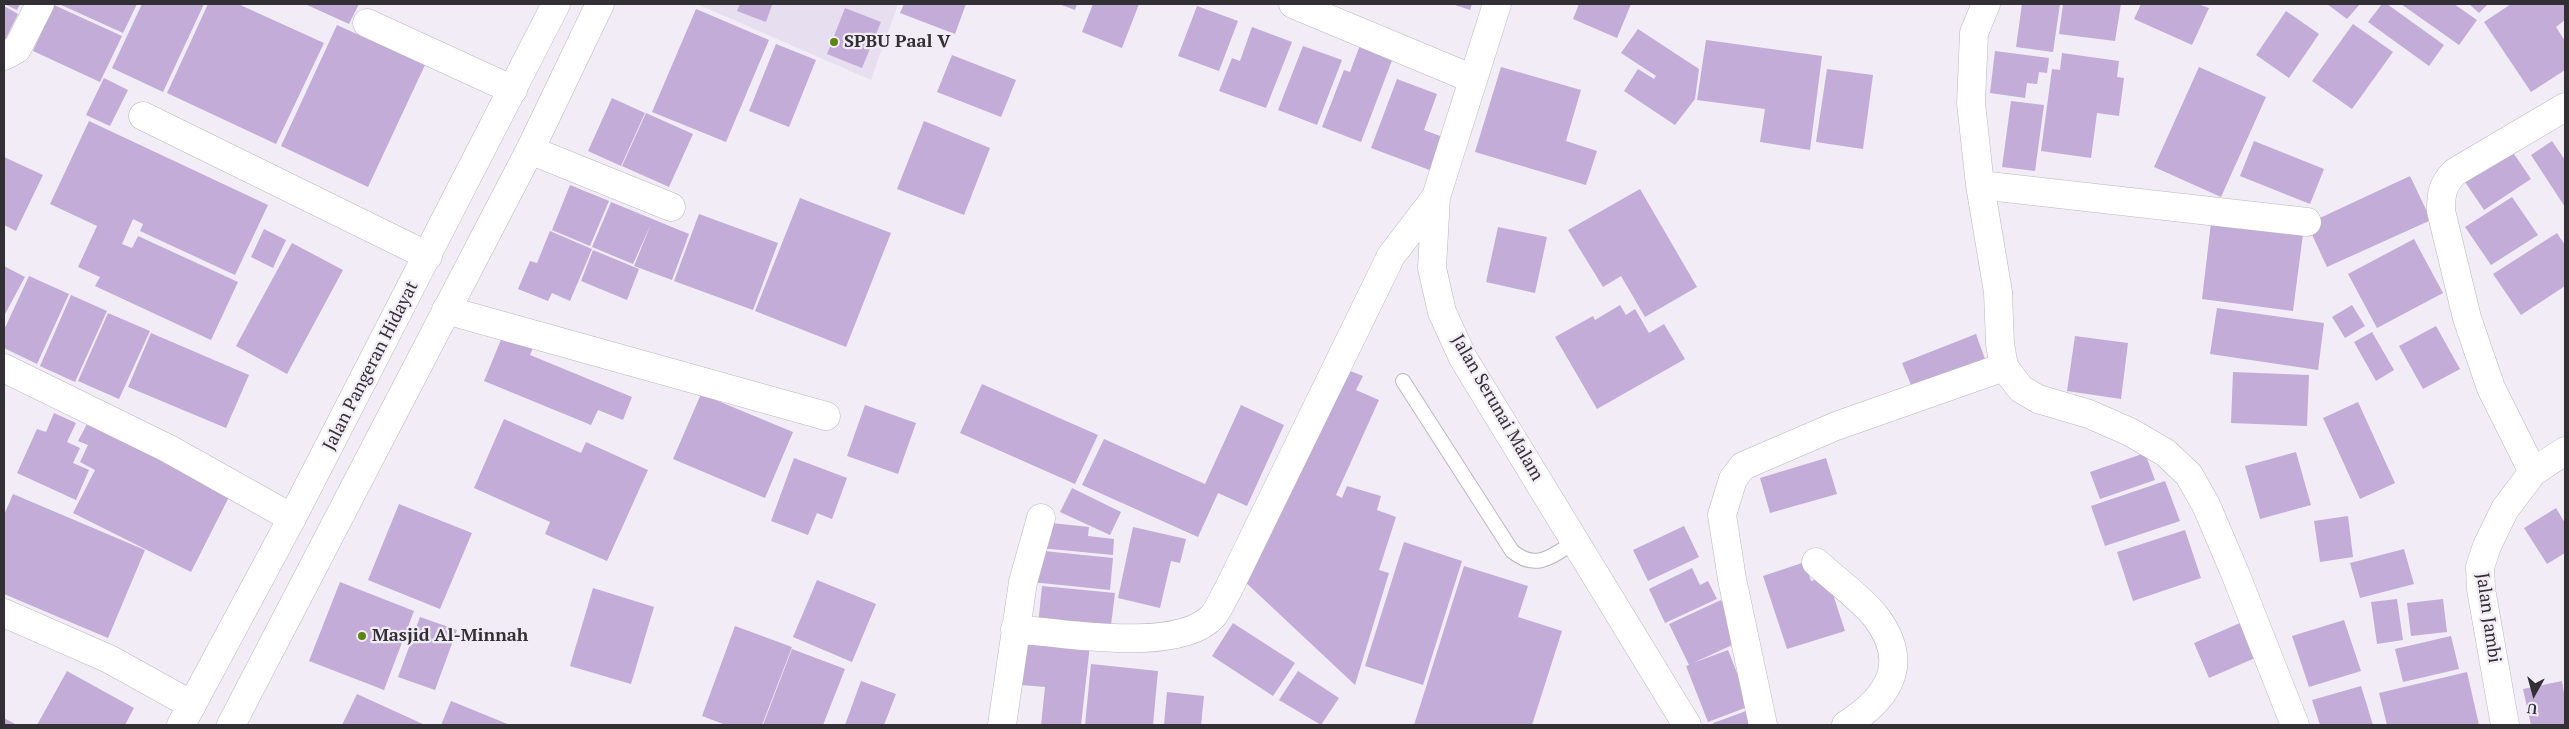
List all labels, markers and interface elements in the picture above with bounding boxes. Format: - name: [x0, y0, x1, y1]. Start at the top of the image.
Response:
- place label: SPBU Paal V: [844, 31, 950, 53]
- marker: SPBU Paal V: [828, 36, 840, 48]
- street label: Jalan Pangeran Hidayat: [319, 278, 423, 454]
- street label: Jalan Serunai Malam: [1446, 331, 1548, 485]
- street label: Jalan Jambi: [2471, 572, 2505, 664]
- place label: Masjid Al-Minnah: [372, 625, 528, 647]
- marker: Masjid Al-Minnah: [356, 630, 368, 642]
- north arrow: [2509, 669, 2559, 719]
- text: U: [2526, 699, 2538, 719]

